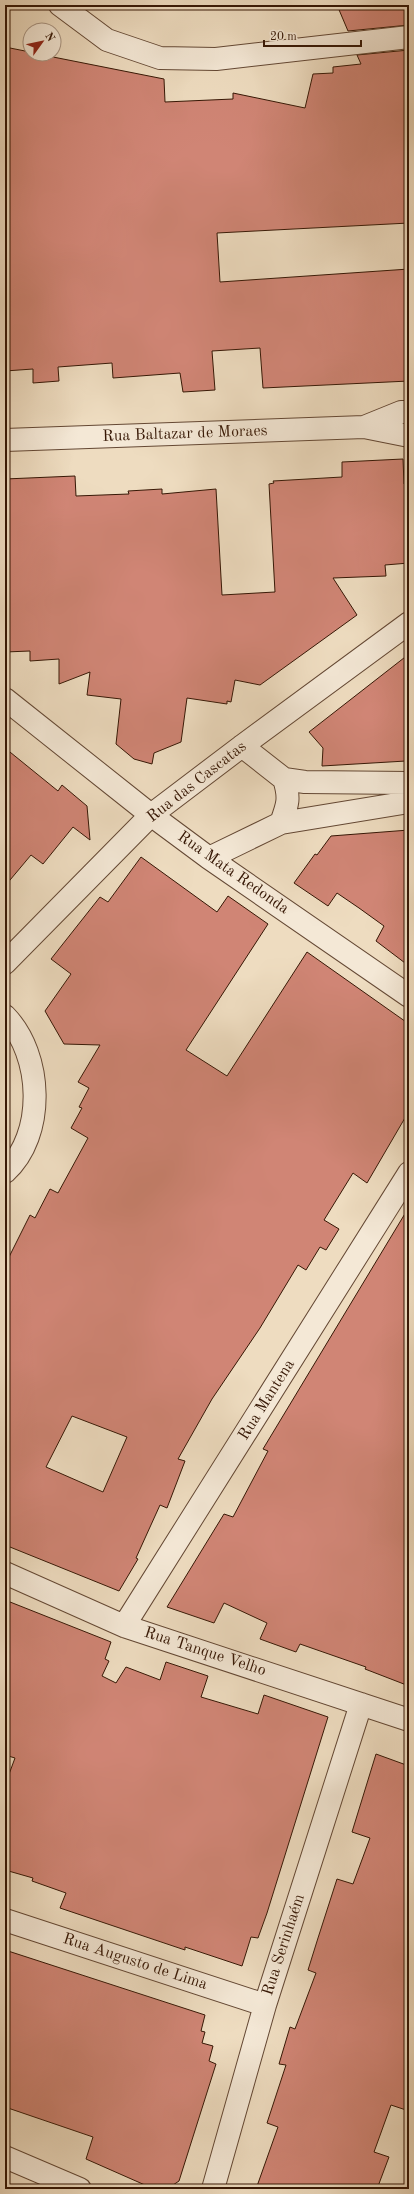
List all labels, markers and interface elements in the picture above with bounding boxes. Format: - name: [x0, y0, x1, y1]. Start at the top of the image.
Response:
- north arrow: [22, 22, 62, 62]
- scale bar: [264, 22, 361, 48]
- text: N: [42, 31, 56, 44]
- text: 20 m: [270, 31, 297, 43]
- street label: Rua Baltazar de Moraes: [102, 423, 268, 445]
- street label: Rua das Cascatas: [144, 738, 250, 826]
- street label: Rua Mata Redonda: [174, 829, 292, 917]
- street label: Rua Mantena: [236, 1357, 298, 1443]
- street label: Rua Tanque Velho: [142, 1625, 268, 1679]
- street label: Rua Serinhaém: [260, 1892, 308, 1998]
- street label: Rua Augusto de Lima: [61, 1931, 209, 1993]

